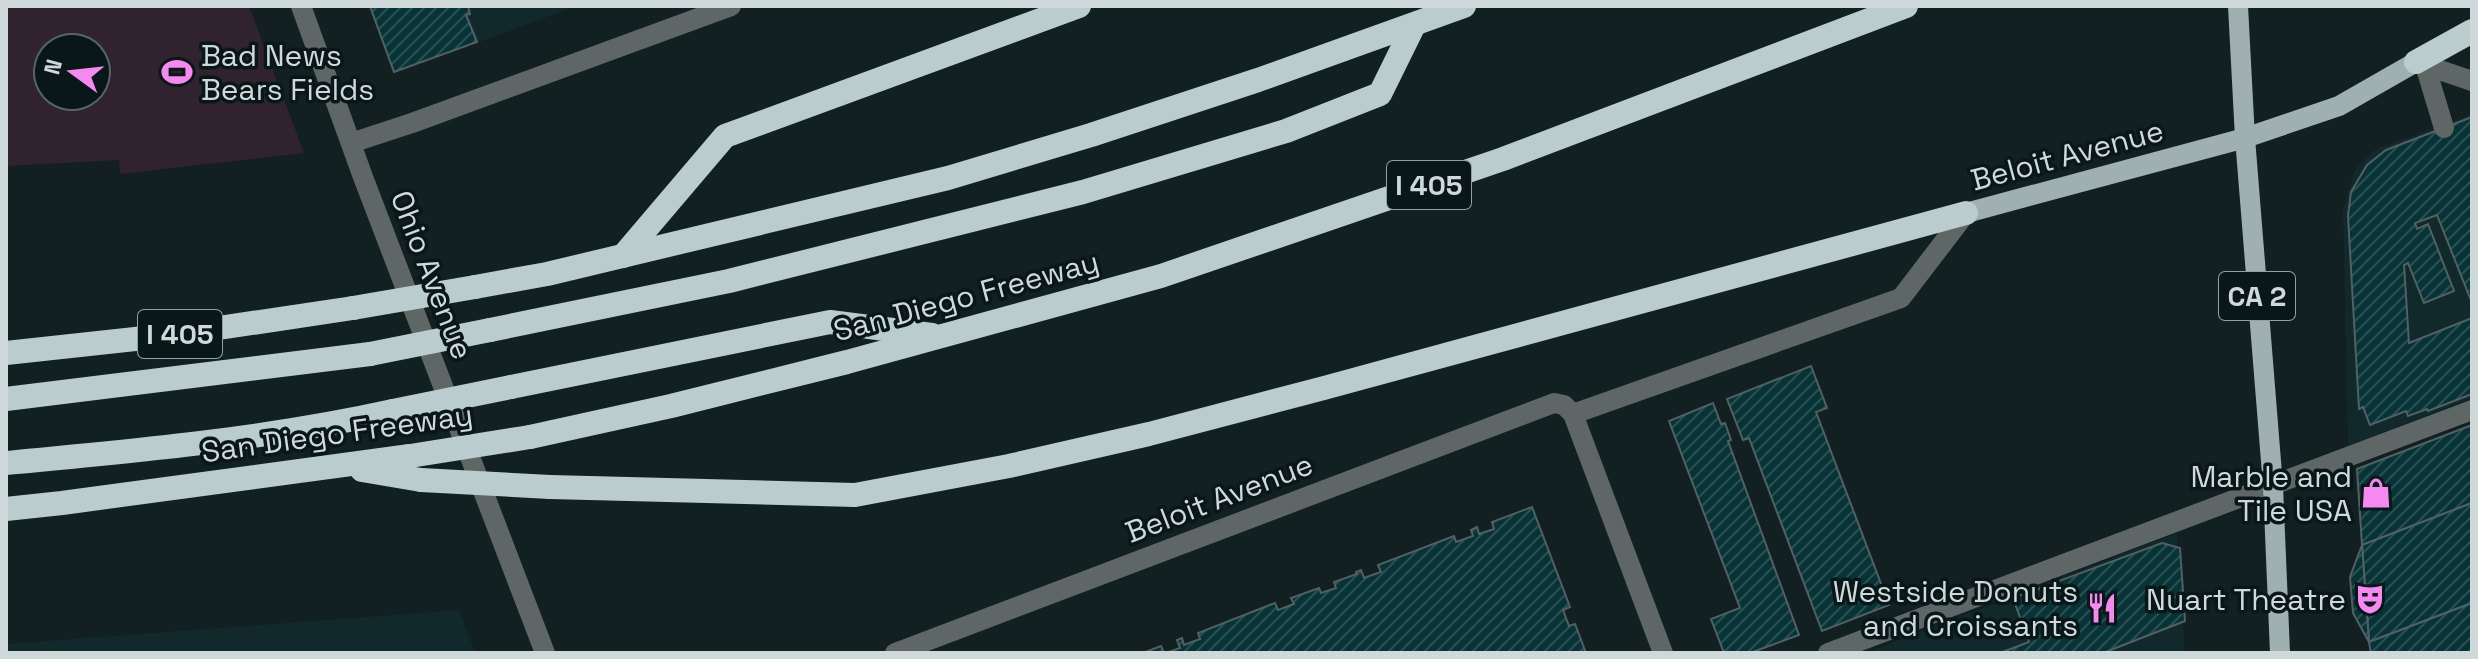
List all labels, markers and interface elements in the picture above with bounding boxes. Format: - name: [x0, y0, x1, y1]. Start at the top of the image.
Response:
- north arrow: [32, 32, 112, 112]
- place label: Bad News Bears Fields: [201, 36, 374, 109]
- sports icon: Bad News Bears Fields: [160, 55, 194, 89]
- text: N: [37, 56, 68, 78]
- street label: Beloit Avenue: [1966, 111, 2168, 199]
- road number: I 405: [1387, 161, 1471, 209]
- street label: Ohio Avenue: [382, 185, 482, 365]
- street label: San Diego Freeway: [829, 242, 1103, 350]
- road number: CA 2: [2219, 272, 2295, 320]
- road number: I 405: [138, 310, 222, 358]
- street label: San Diego Freeway: [199, 395, 475, 471]
- street label: Beloit Avenue: [1120, 444, 1318, 552]
- place label: Marble and Tile USA: [2190, 457, 2352, 530]
- shop icon: Marble and Tile USA: [2359, 476, 2393, 510]
- place label: Westside Donuts and Croissants: [1833, 572, 2078, 645]
- place label: Nuart Theatre: [2146, 580, 2346, 619]
- theatre icon: Nuart Theatre: [2353, 582, 2387, 616]
- restaurant icon: Westside Donuts and Croissants: [2085, 591, 2119, 625]

